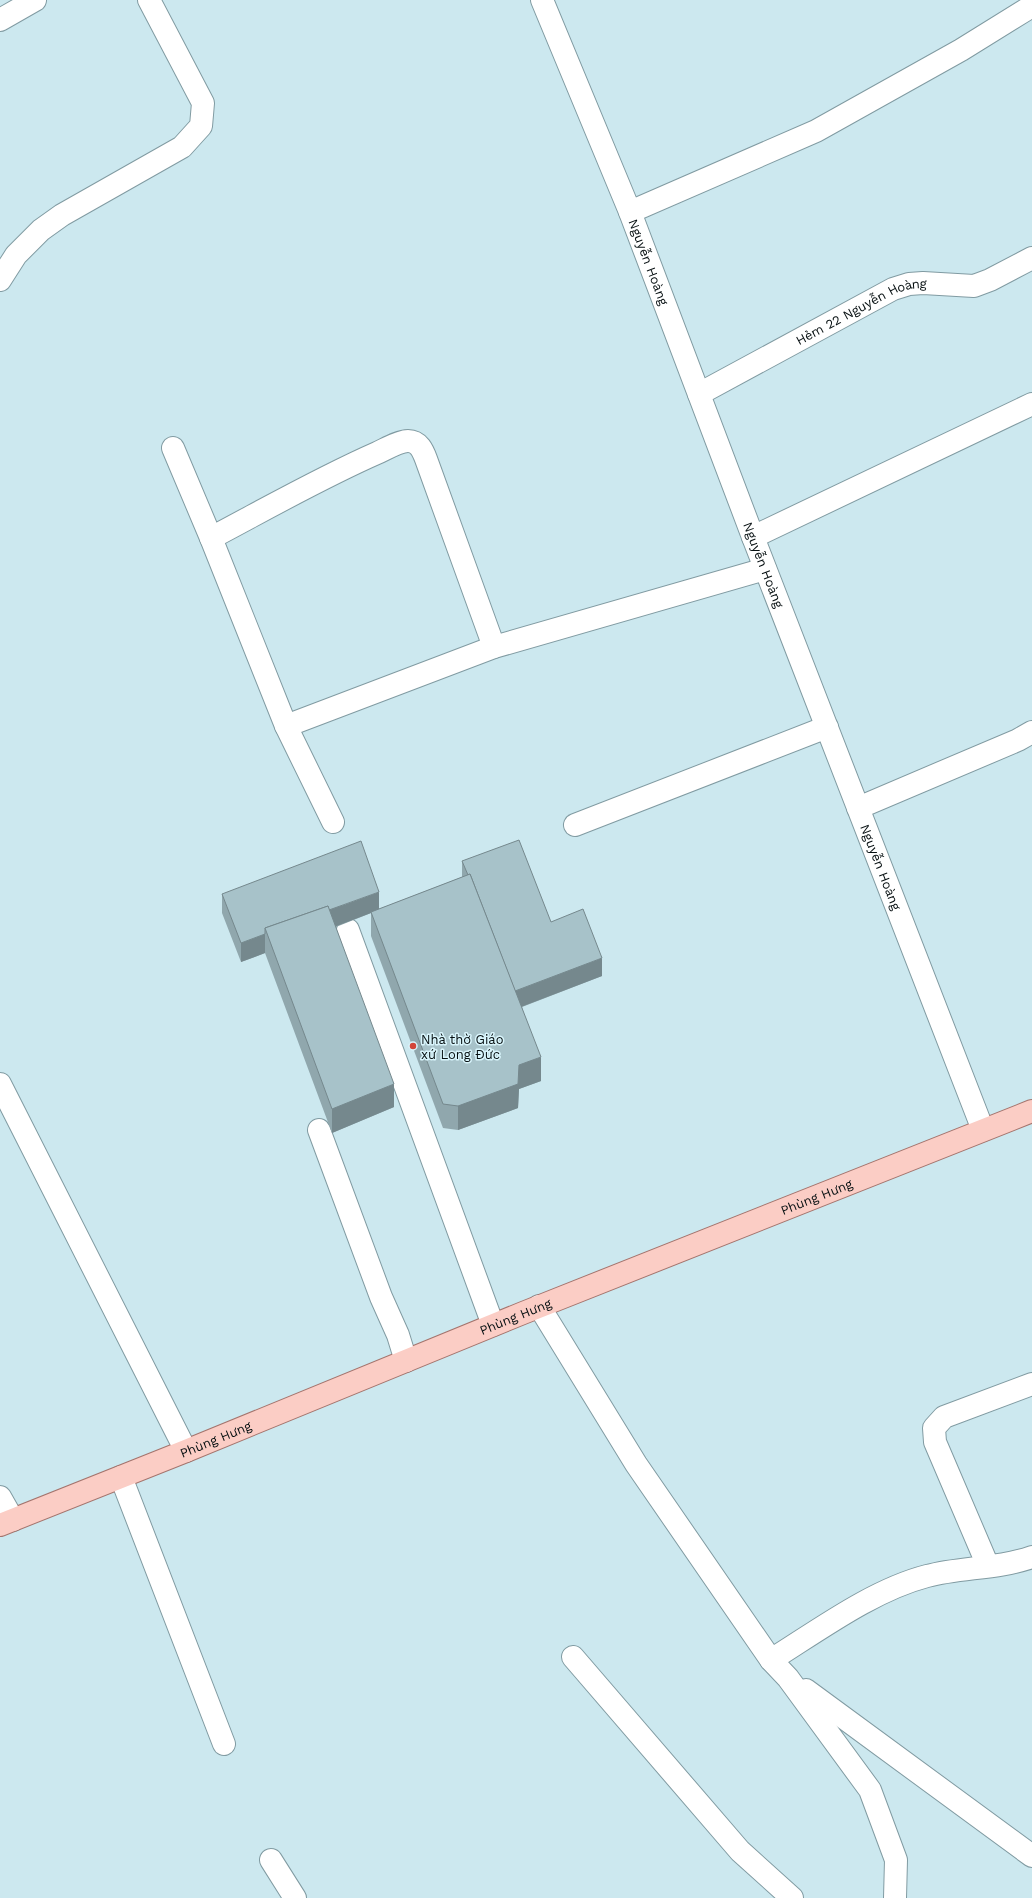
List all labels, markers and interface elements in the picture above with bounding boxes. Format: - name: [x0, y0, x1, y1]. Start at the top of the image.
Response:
- street label: Nguyễn Hoàng: [625, 217, 672, 307]
- street label: Hẻm 22 Nguyễn Hoàng: [793, 276, 927, 348]
- street label: Nguyễn Hoàng: [740, 520, 787, 610]
- street label: Nguyễn Hoàng: [857, 822, 904, 912]
- place label: Nhà thờ Giáo xứ Long Đức: [421, 1032, 504, 1062]
- marker: Nhà thờ Giáo xứ Long Đức: [408, 1041, 418, 1051]
- street label: Phùng Hưng: [779, 1176, 855, 1218]
- street label: Phùng Hưng: [477, 1296, 554, 1338]
- street label: Phùng Hưng: [178, 1418, 254, 1461]

